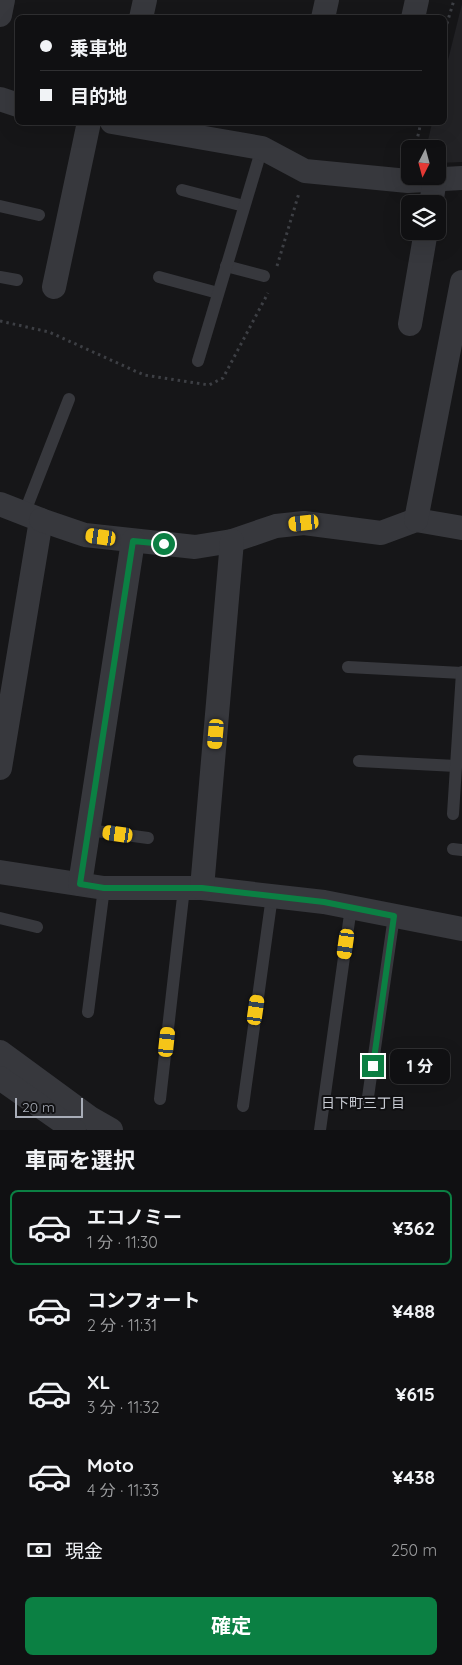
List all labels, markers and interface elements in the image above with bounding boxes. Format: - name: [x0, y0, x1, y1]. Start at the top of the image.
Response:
- text: 乗車地: [70, 36, 127, 60]
- text: 目的地: [70, 84, 127, 108]
- north arrow: [401, 140, 446, 185]
- map controls: [401, 140, 446, 240]
- button: layers: [401, 195, 446, 240]
- car: [288, 514, 319, 532]
- car: [85, 527, 116, 547]
- route start: [153, 533, 175, 555]
- car: [207, 718, 224, 750]
- car: [102, 824, 133, 844]
- car: [336, 928, 355, 960]
- car: [246, 994, 265, 1026]
- car: [157, 1026, 176, 1058]
- callout: 1 分: [390, 1048, 450, 1084]
- route end: [362, 1055, 384, 1077]
- text: 1 分: [407, 1056, 433, 1076]
- district label: 日下町三丁目: [321, 1094, 405, 1112]
- scale bar: [15, 1095, 82, 1118]
- text: 20 m: [22, 1098, 55, 1116]
- text: 車両を選択: [25, 1146, 135, 1174]
- icon: car: [27, 1205, 72, 1250]
- text: エコノミー: [87, 1205, 182, 1229]
- text: ¥362: [392, 1216, 435, 1240]
- text: 1 分 · 11:30: [87, 1232, 158, 1252]
- icon: car: [27, 1288, 72, 1333]
- text: コンフォート: [87, 1288, 200, 1312]
- text: ¥488: [392, 1299, 435, 1323]
- text: 2 分 · 11:31: [87, 1315, 157, 1335]
- text: XL: [87, 1370, 110, 1394]
- icon: car: [27, 1371, 72, 1416]
- text: ¥615: [395, 1382, 435, 1406]
- text: 3 分 · 11:32: [87, 1397, 160, 1417]
- text: Moto: [87, 1453, 134, 1477]
- icon: car: [27, 1454, 72, 1499]
- text: ¥438: [392, 1465, 435, 1489]
- text: 4 分 · 11:33: [87, 1480, 159, 1500]
- icon: cash: [25, 1536, 53, 1564]
- text: 現金: [65, 1539, 103, 1563]
- text: 250 m: [391, 1540, 437, 1560]
- button: 確定: [25, 1597, 437, 1655]

